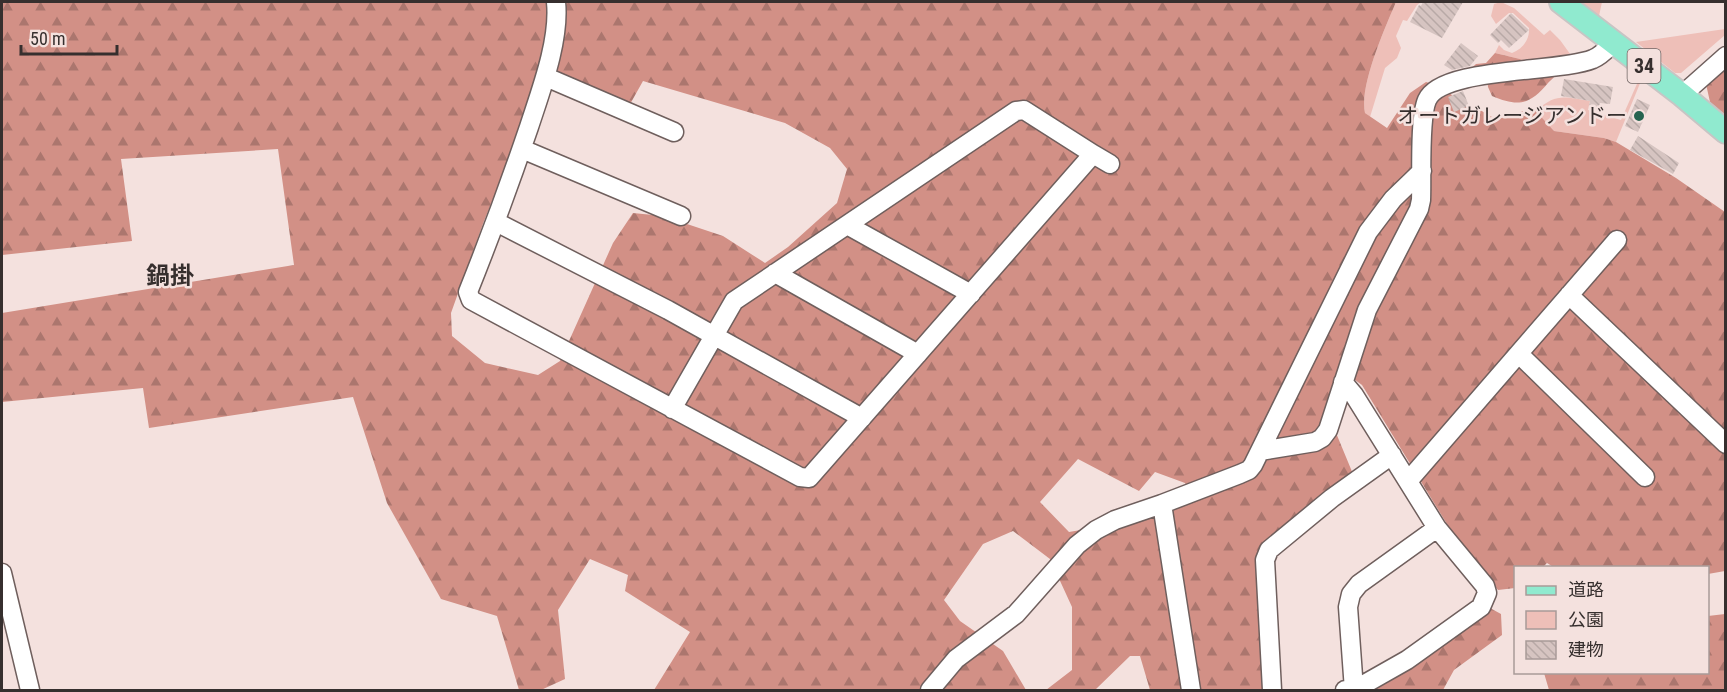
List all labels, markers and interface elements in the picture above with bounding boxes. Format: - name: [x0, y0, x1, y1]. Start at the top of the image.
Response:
- scale bar: [21, 18, 117, 56]
- text: 50 m: [30, 28, 65, 49]
- road number: 34: [1628, 49, 1660, 83]
- place label: オートガレージアンドー: [1397, 104, 1627, 128]
- marker: オートガレージアンドー: [1632, 109, 1646, 123]
- district label: 鍋掛: [146, 262, 194, 290]
- legend: [1514, 566, 1709, 674]
- text: 道路: [1568, 579, 1604, 600]
- text: 公園: [1568, 609, 1604, 630]
- text: 建物: [1568, 639, 1604, 660]

